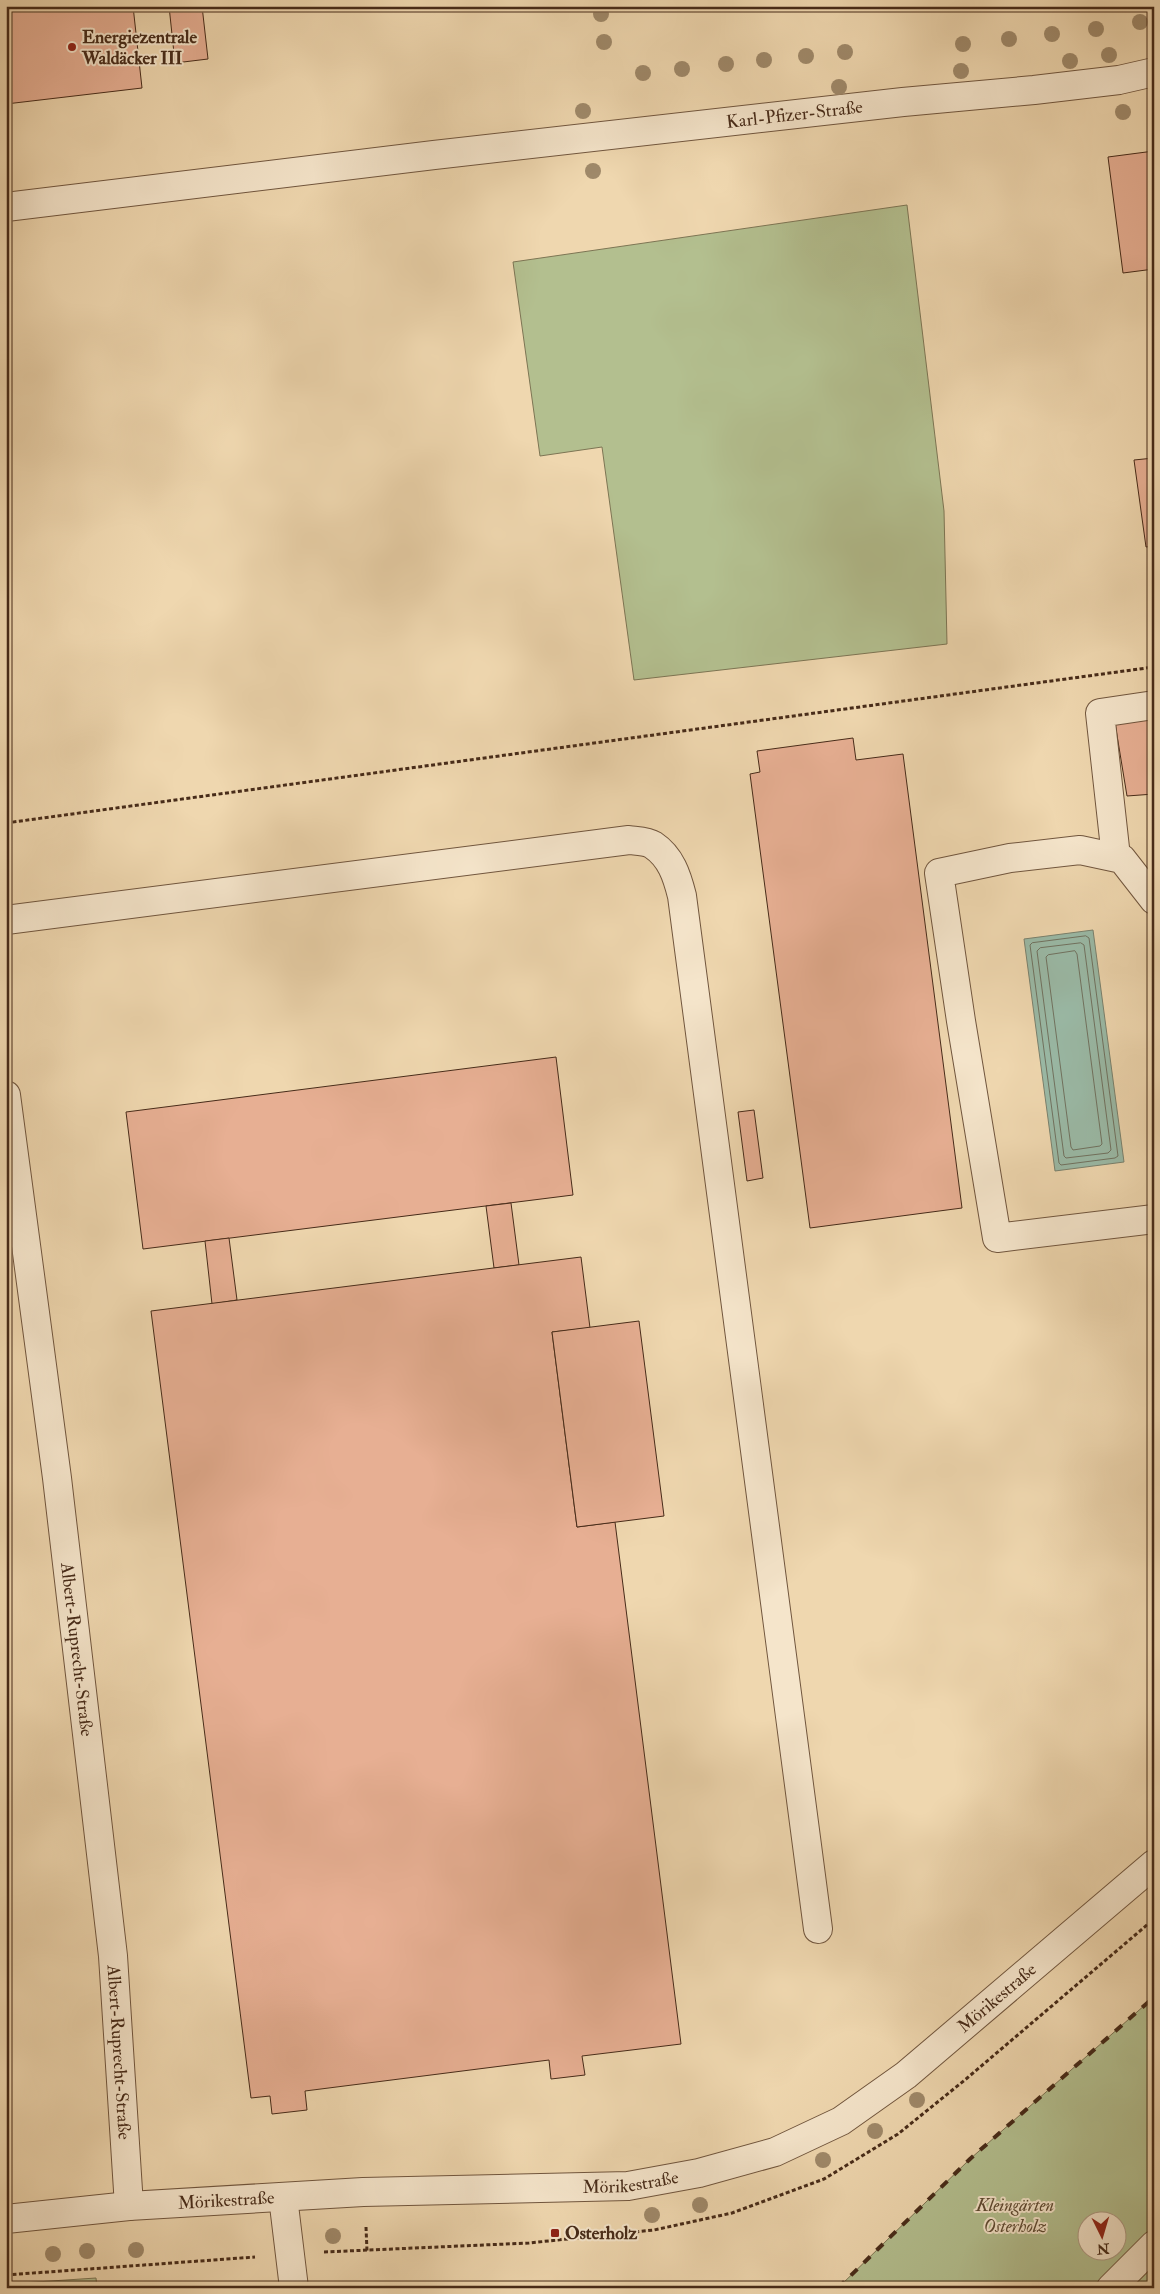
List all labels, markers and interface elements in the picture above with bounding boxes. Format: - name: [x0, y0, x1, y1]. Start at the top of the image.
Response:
- place label: Energiezentrale Waldäcker III: [81, 26, 197, 70]
- marker: Energiezentrale Waldäcker III: [66, 41, 78, 53]
- street label: Karl-Pfizer-Straße: [725, 95, 864, 133]
- street label: Albert-Ruprecht-Straße: [55, 1560, 99, 1738]
- street label: Mörikestraße: [953, 1957, 1041, 2038]
- street label: Albert-Ruprecht-Straße: [102, 1963, 136, 2141]
- street label: Mörikestraße: [582, 2165, 681, 2199]
- street label: Mörikestraße: [177, 2186, 275, 2215]
- park label: Kleingärten Osterholz: [975, 2194, 1054, 2238]
- north arrow: [1078, 2212, 1128, 2262]
- place label: Osterholz: [565, 2222, 637, 2245]
- marker: Osterholz: [549, 2227, 561, 2239]
- text: N: [1096, 2239, 1111, 2258]

